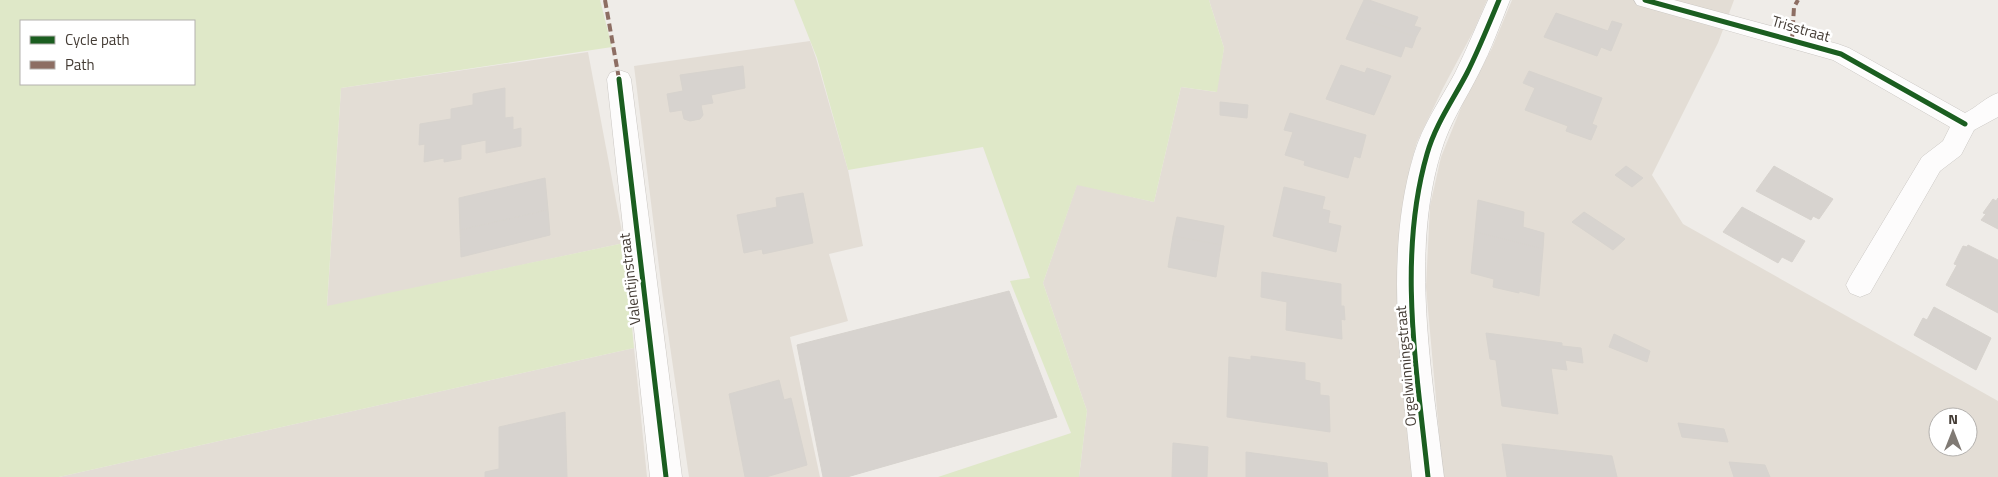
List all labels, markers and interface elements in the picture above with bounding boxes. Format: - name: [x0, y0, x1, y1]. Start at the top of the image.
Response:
- street label: Trisstraat: [1769, 9, 1834, 48]
- legend: [20, 20, 195, 85]
- text: Cycle path: [65, 28, 130, 51]
- text: Path: [65, 53, 95, 76]
- street label: Valentijnstraat: [612, 231, 647, 326]
- street label: Orgelwinningstraat: [1389, 304, 1422, 427]
- north arrow: [1928, 407, 1978, 457]
- text: N: [1948, 408, 1958, 429]

